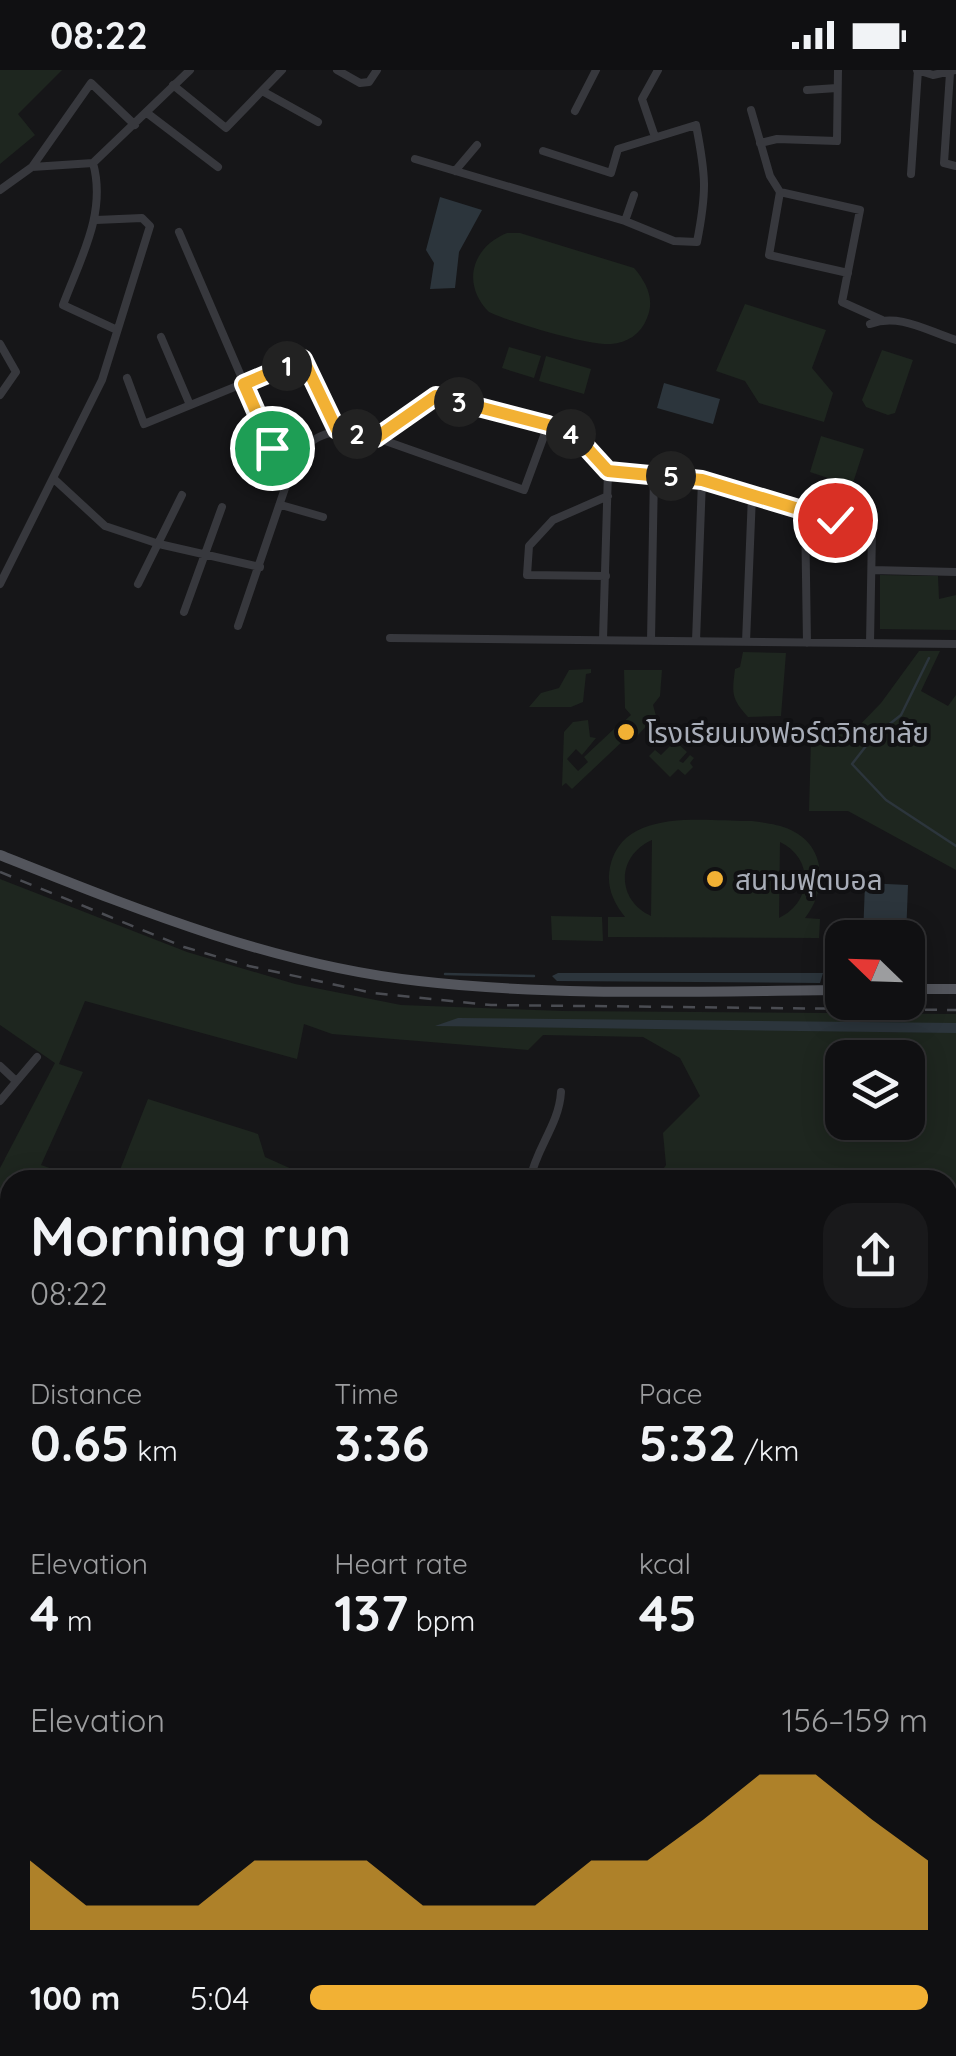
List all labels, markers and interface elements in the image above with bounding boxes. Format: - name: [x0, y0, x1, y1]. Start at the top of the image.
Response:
- text: 08:22: [50, 11, 148, 59]
- pin: 1: [262, 341, 312, 391]
- text: 1: [282, 348, 292, 383]
- pin: 3: [434, 377, 484, 427]
- text: 3: [451, 384, 467, 419]
- pin: [230, 406, 315, 491]
- pin: 2: [332, 409, 382, 459]
- pin: 4: [546, 409, 596, 459]
- text: 2: [349, 416, 365, 451]
- text: 4: [563, 416, 579, 451]
- icon: arrive: [245, 421, 300, 476]
- pin: 5: [646, 451, 696, 501]
- text: 5: [663, 458, 679, 493]
- pin: [793, 478, 878, 563]
- icon: check: [808, 493, 863, 548]
- place label: โรงเรียนมงฟอร์ตวิทยาลัย: [646, 715, 929, 750]
- marker: โรงเรียนมงฟอร์ตวิทยาลัย: [615, 721, 637, 743]
- place label: สนามฟุตบอล: [735, 862, 883, 897]
- marker: สนามฟุตบอล: [704, 868, 726, 890]
- north arrow: [825, 920, 925, 1020]
- map controls: [825, 920, 925, 1140]
- button: layers: [825, 1040, 925, 1140]
- text: Morning run: [30, 1201, 351, 1270]
- button: share: [823, 1203, 928, 1308]
- text: 08:22: [30, 1273, 108, 1313]
- text: Distance: [30, 1376, 142, 1411]
- text: Time: [334, 1376, 399, 1411]
- text: Pace: [639, 1376, 703, 1411]
- text: 0.65: [30, 1411, 130, 1474]
- text: 3:36: [334, 1411, 429, 1474]
- text: 5:32: [639, 1411, 736, 1474]
- text: km: [130, 1433, 178, 1468]
- text: /km: [736, 1433, 799, 1468]
- text: Elevation: [30, 1546, 148, 1581]
- text: Heart rate: [334, 1546, 468, 1581]
- text: kcal: [639, 1546, 691, 1581]
- text: 4: [30, 1581, 59, 1644]
- text: 137: [334, 1581, 408, 1644]
- text: 45: [639, 1581, 697, 1644]
- text: m: [59, 1603, 93, 1638]
- text: bpm: [408, 1603, 475, 1638]
- text: Elevation: [30, 1700, 165, 1740]
- text: 156–159 m: [782, 1700, 928, 1740]
- text: 100 m: [30, 1978, 120, 2018]
- text: 5:04: [190, 1978, 249, 2018]

